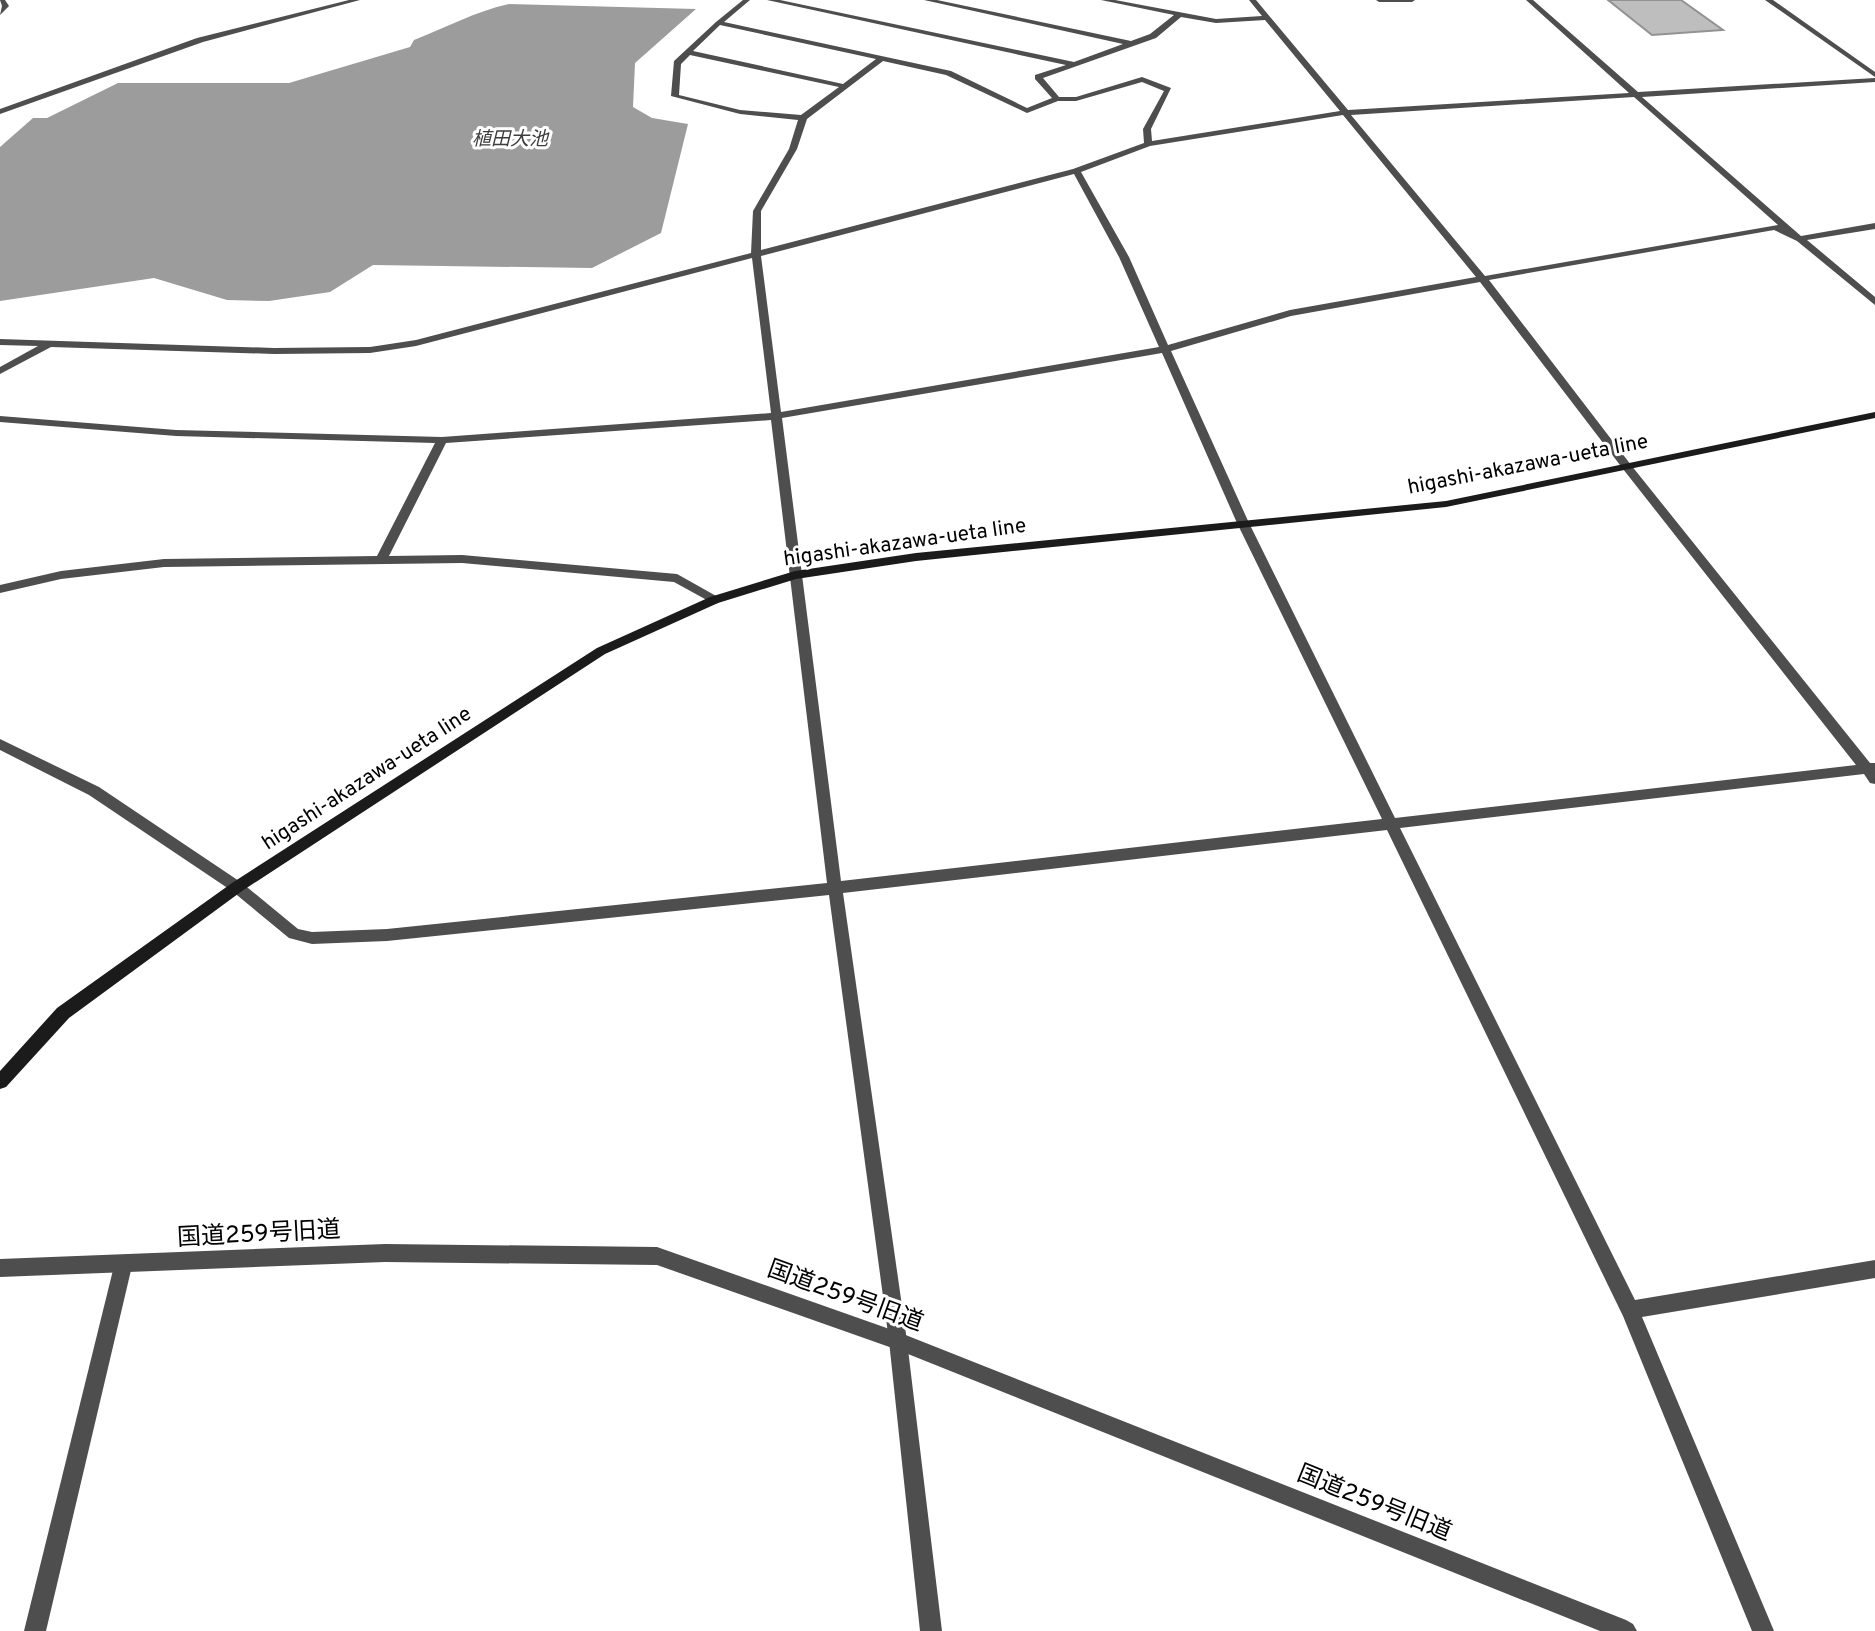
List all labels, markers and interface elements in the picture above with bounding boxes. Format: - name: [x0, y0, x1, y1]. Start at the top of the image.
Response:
- water label: 植田大池: [472, 128, 550, 152]
- street label: higashi-akazawa-ueta line: [1405, 428, 1651, 502]
- street label: higashi-akazawa-ueta line: [782, 513, 1028, 573]
- street label: higashi-akazawa-ueta line: [257, 701, 477, 857]
- street label: 国道259号旧道: [176, 1216, 342, 1254]
- street label: 国道259号旧道: [763, 1255, 927, 1339]
- street label: 国道259号旧道: [1292, 1459, 1456, 1549]

